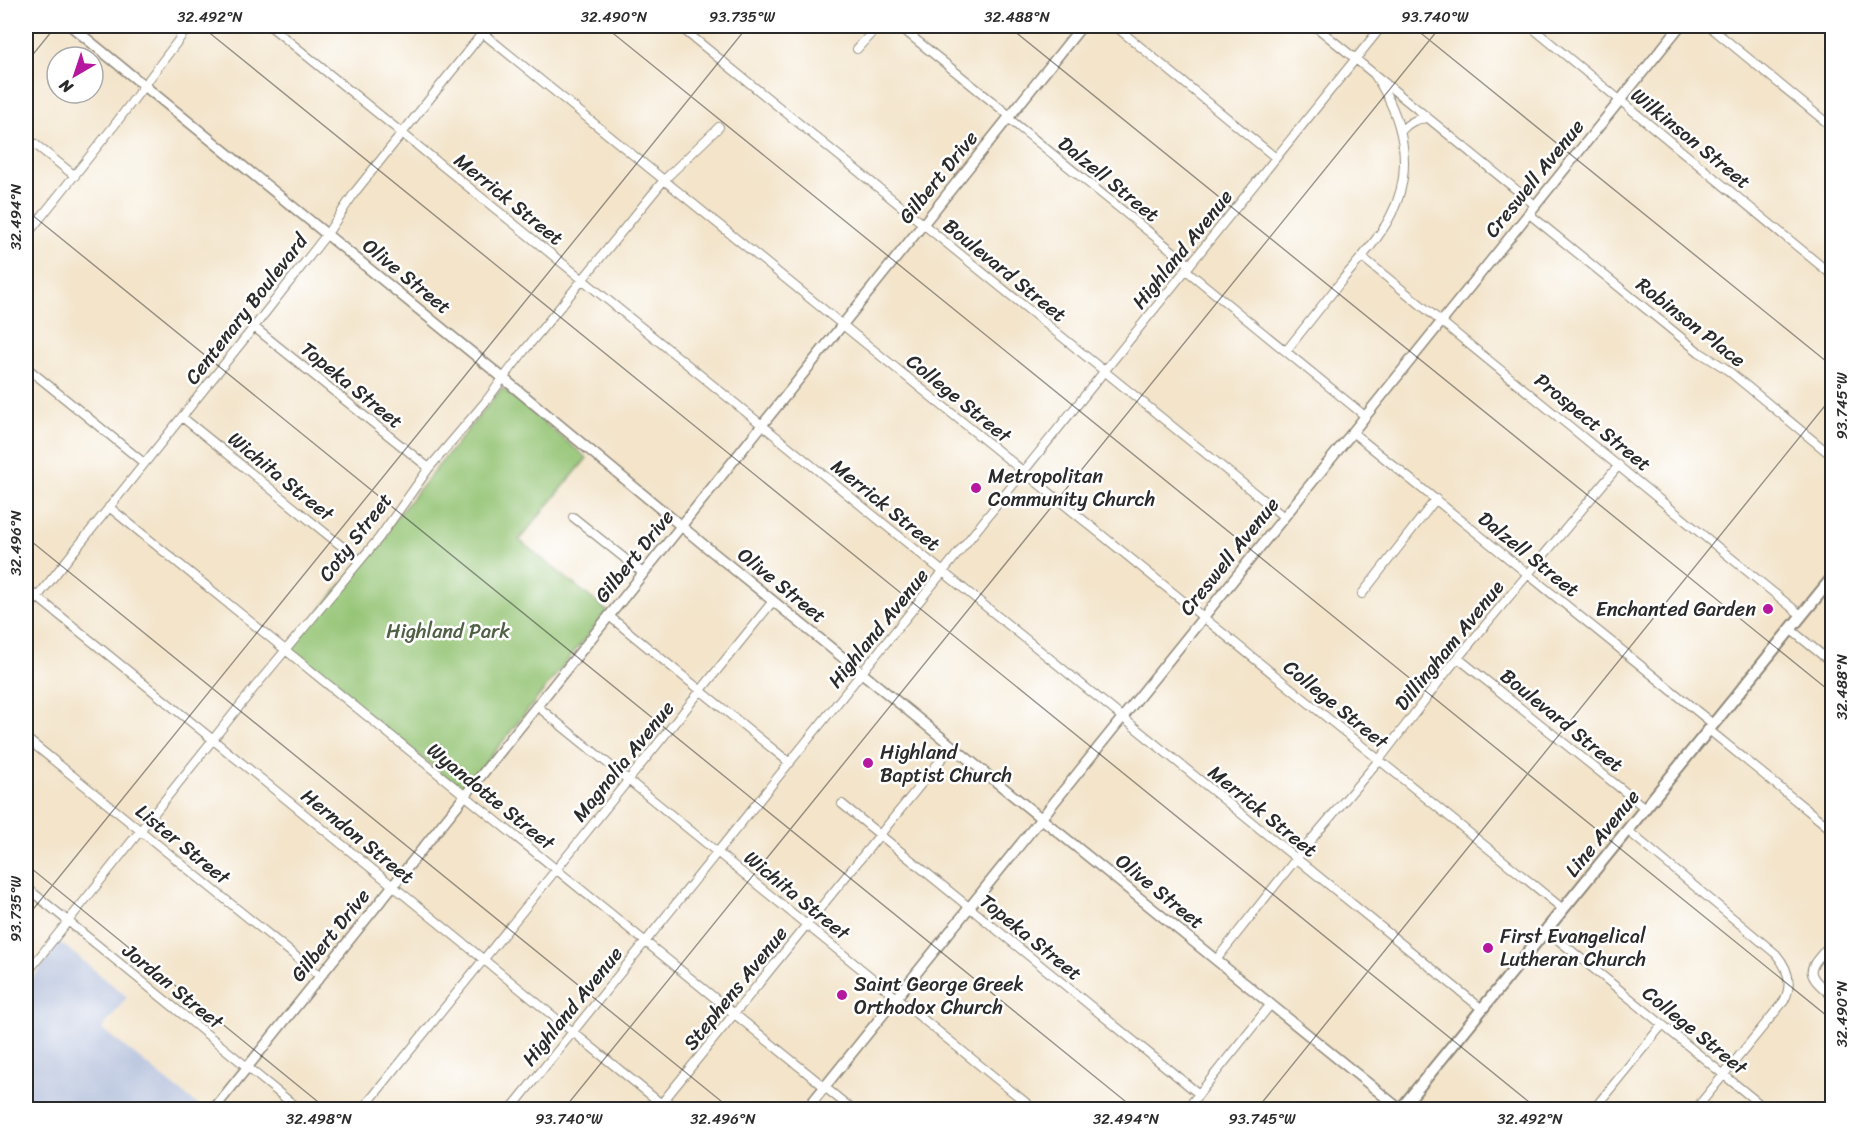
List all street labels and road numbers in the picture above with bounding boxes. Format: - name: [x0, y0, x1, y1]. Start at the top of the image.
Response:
- street label: Wilkinson Street: [1623, 79, 1759, 198]
- street label: Creswell Avenue: [1475, 111, 1594, 246]
- street label: Gilbert Drive: [890, 123, 987, 232]
- street label: Dalzell Street: [1050, 127, 1168, 232]
- street label: Merrick Street: [446, 144, 572, 255]
- street label: Highland Avenue: [1123, 181, 1242, 317]
- street label: Boulevard Street: [935, 209, 1075, 332]
- street label: Centenary Boulevard: [176, 225, 318, 393]
- street label: Olive Street: [354, 229, 459, 324]
- street label: Robinson Place: [1628, 268, 1753, 377]
- street label: Topeka Street: [292, 333, 411, 438]
- street label: College Street: [898, 345, 1020, 453]
- street label: Prospect Street: [1526, 364, 1659, 481]
- street label: Wichita Street: [220, 422, 342, 531]
- street label: Merrick Street: [823, 450, 949, 561]
- street label: Coty Street: [309, 485, 402, 589]
- street label: Creswell Avenue: [1170, 489, 1289, 624]
- street label: Gilbert Drive: [586, 502, 683, 611]
- street label: Dalzell Street: [1470, 502, 1588, 607]
- street label: Olive Street: [729, 538, 834, 633]
- street label: Highland Avenue: [819, 560, 938, 696]
- street label: Dillingham Avenue: [1385, 572, 1514, 719]
- street label: College Street: [1275, 651, 1397, 759]
- street label: Boulevard Street: [1492, 659, 1632, 782]
- street label: Magnolia Avenue: [563, 693, 684, 830]
- street label: Wyandotte Street: [419, 733, 563, 860]
- street label: Merrick Street: [1200, 756, 1326, 867]
- street label: Herndon Street: [293, 779, 423, 894]
- street label: Line Avenue: [1556, 782, 1649, 885]
- street label: Lister Street: [127, 795, 239, 894]
- street label: Wichita Street: [736, 841, 858, 950]
- street label: Olive Street: [1107, 844, 1212, 939]
- street label: Gilbert Drive: [282, 881, 379, 990]
- street label: Topeka Street: [971, 885, 1090, 990]
- street label: Stephens Avenue: [674, 918, 797, 1058]
- street label: Jordan Street: [114, 934, 232, 1039]
- street label: Highland Avenue: [513, 938, 632, 1074]
- street label: College Street: [1634, 977, 1756, 1085]

